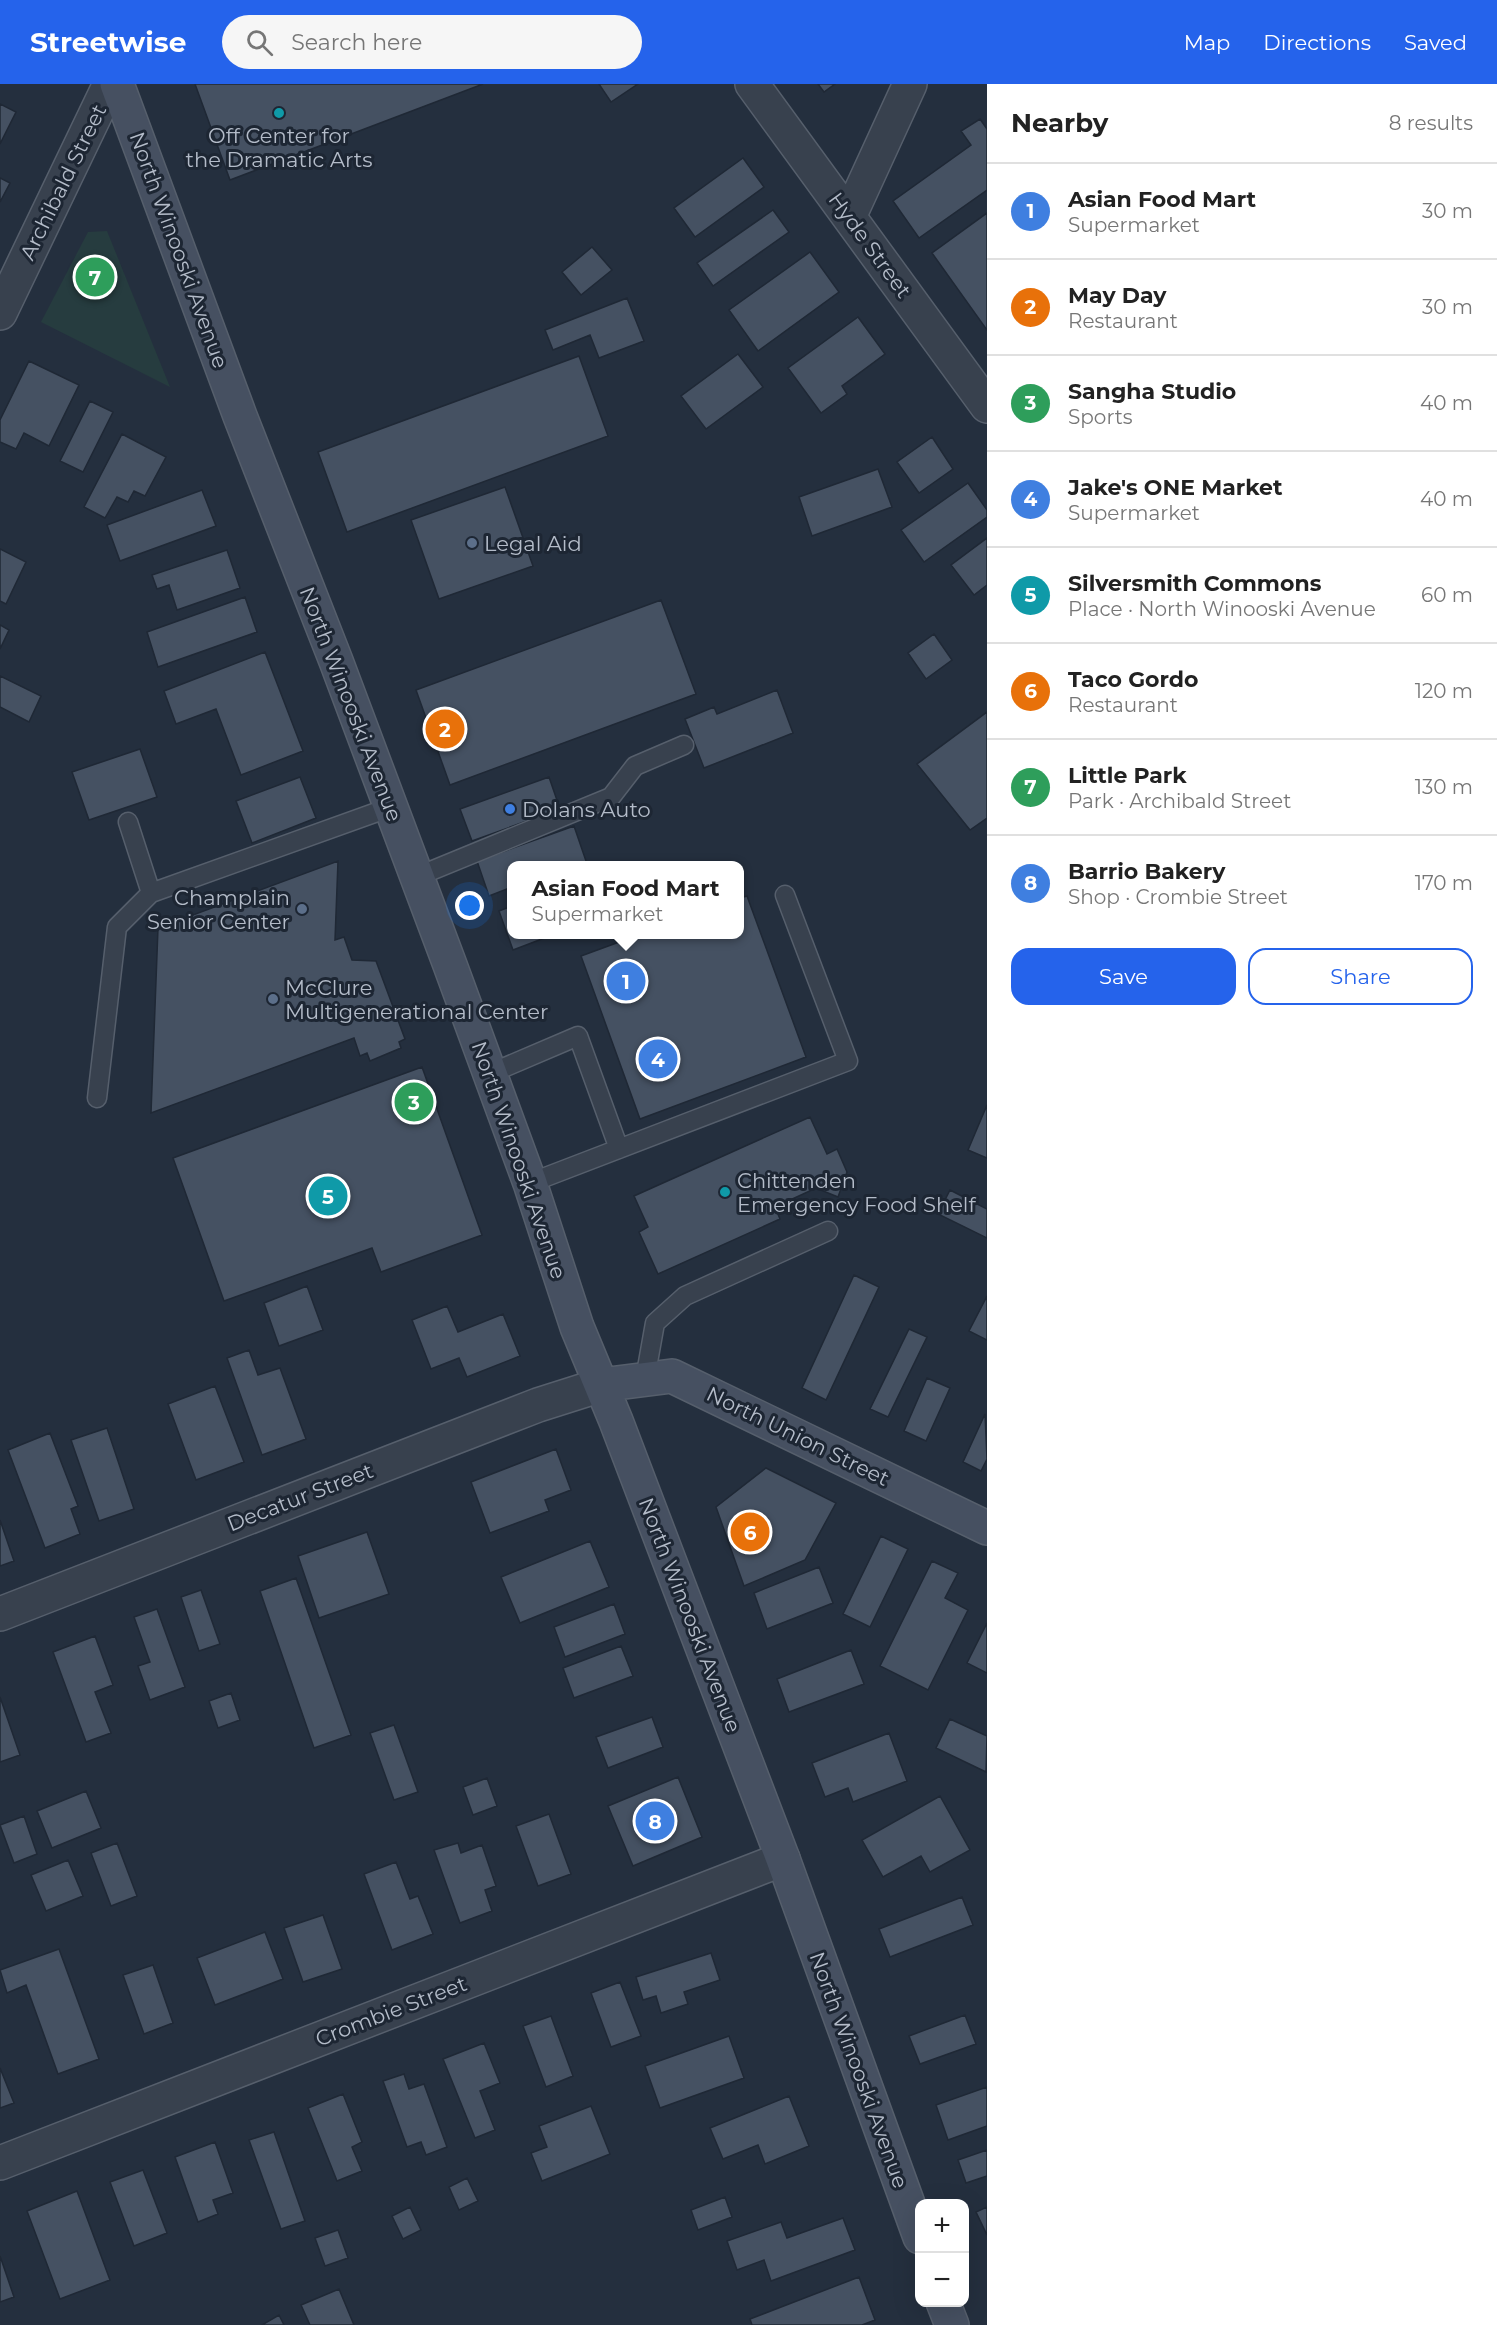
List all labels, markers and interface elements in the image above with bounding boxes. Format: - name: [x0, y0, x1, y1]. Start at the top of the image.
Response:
- search box: [222, 15, 642, 69]
- text: Streetwise: [30, 25, 186, 59]
- icon: search: [243, 26, 276, 59]
- text: Search here: [291, 29, 422, 56]
- text: Map: [1184, 30, 1230, 55]
- text: Directions: [1263, 30, 1371, 55]
- text: Saved: [1404, 30, 1467, 55]
- street label: Archibald Street: [14, 100, 112, 264]
- marker: Off Center for the Dramatic Arts: [272, 106, 286, 120]
- text: Nearby: [1011, 107, 1108, 139]
- text: 8 results: [1389, 111, 1473, 135]
- place label: Off Center for the Dramatic Arts: [186, 123, 372, 172]
- street label: North Winooski Avenue: [125, 128, 233, 372]
- text: Asian Food Mart: [1068, 186, 1256, 213]
- street label: Hyde Street: [823, 187, 917, 303]
- text: 1: [1027, 199, 1034, 223]
- text: 30 m: [1422, 199, 1473, 223]
- text: Supermarket: [1068, 213, 1200, 237]
- pin: 7: [76, 254, 115, 300]
- text: May Day: [1068, 282, 1166, 309]
- text: 2: [1025, 295, 1036, 319]
- text: 30 m: [1422, 295, 1473, 319]
- text: Restaurant: [1068, 309, 1178, 333]
- text: Sangha Studio: [1068, 378, 1236, 405]
- text: 3: [1025, 391, 1036, 415]
- text: 40 m: [1420, 391, 1473, 415]
- text: Sports: [1068, 405, 1133, 429]
- text: Jake's ONE Market: [1068, 474, 1283, 501]
- text: 4: [1024, 487, 1037, 511]
- text: 40 m: [1420, 487, 1473, 511]
- text: Supermarket: [1068, 501, 1200, 525]
- place label: Legal Aid: [484, 531, 582, 556]
- marker: Legal Aid: [465, 536, 479, 550]
- text: Silversmith Commons: [1068, 570, 1321, 597]
- street label: North Winooski Avenue: [295, 583, 407, 825]
- text: 5: [1025, 583, 1036, 607]
- text: 60 m: [1421, 583, 1473, 607]
- text: Place · North Winooski Avenue: [1068, 597, 1376, 621]
- text: Taco Gordo: [1068, 666, 1198, 693]
- text: 6: [1024, 679, 1037, 703]
- text: 120 m: [1415, 679, 1473, 703]
- text: Restaurant: [1068, 693, 1178, 717]
- pin: 2: [426, 706, 464, 752]
- text: Little Park: [1068, 762, 1187, 789]
- text: 7: [1024, 775, 1037, 799]
- text: 130 m: [1415, 775, 1473, 799]
- text: Park · Archibald Street: [1068, 789, 1291, 813]
- place label: Dolans Auto: [522, 797, 651, 822]
- marker: Dolans Auto: [503, 802, 517, 816]
- text: Barrio Bakery: [1068, 858, 1225, 885]
- popup: [507, 861, 744, 939]
- text: 8: [1024, 871, 1037, 895]
- text: 170 m: [1415, 871, 1473, 895]
- text: Asian Food Mart: [531, 875, 720, 902]
- place label: Champlain Senior Center: [147, 885, 290, 934]
- text: Shop · Crombie Street: [1068, 885, 1288, 909]
- your location: [455, 891, 484, 920]
- marker: Champlain Senior Center: [295, 902, 309, 916]
- text: Supermarket: [531, 902, 663, 926]
- button: Save: [1011, 948, 1236, 1005]
- button: Share: [1248, 948, 1473, 1005]
- pin: 1: [606, 958, 646, 1004]
- place label: McClure Multigenerational Center: [285, 975, 548, 1024]
- marker: McClure Multigenerational Center: [266, 992, 280, 1006]
- pin: 4: [638, 1036, 678, 1082]
- street label: North Winooski Avenue: [467, 1038, 571, 1282]
- pin: 3: [394, 1080, 434, 1124]
- place label: Chittenden Emergency Food Shelf: [737, 1168, 976, 1217]
- pin: 5: [308, 1174, 348, 1218]
- marker: Chittenden Emergency Food Shelf: [718, 1185, 732, 1199]
- street label: North Union Street: [703, 1381, 893, 1491]
- street label: Decatur Street: [223, 1458, 377, 1536]
- street label: North Winooski Avenue: [634, 1494, 746, 1736]
- pin: 6: [730, 1510, 770, 1554]
- pin: 8: [636, 1798, 674, 1844]
- street label: North Winooski Avenue: [805, 1948, 913, 2192]
- street label: Crombie Street: [312, 1971, 470, 2051]
- map controls: [915, 2199, 969, 2307]
- button: +: [915, 2199, 969, 2253]
- button: −: [915, 2253, 969, 2307]

